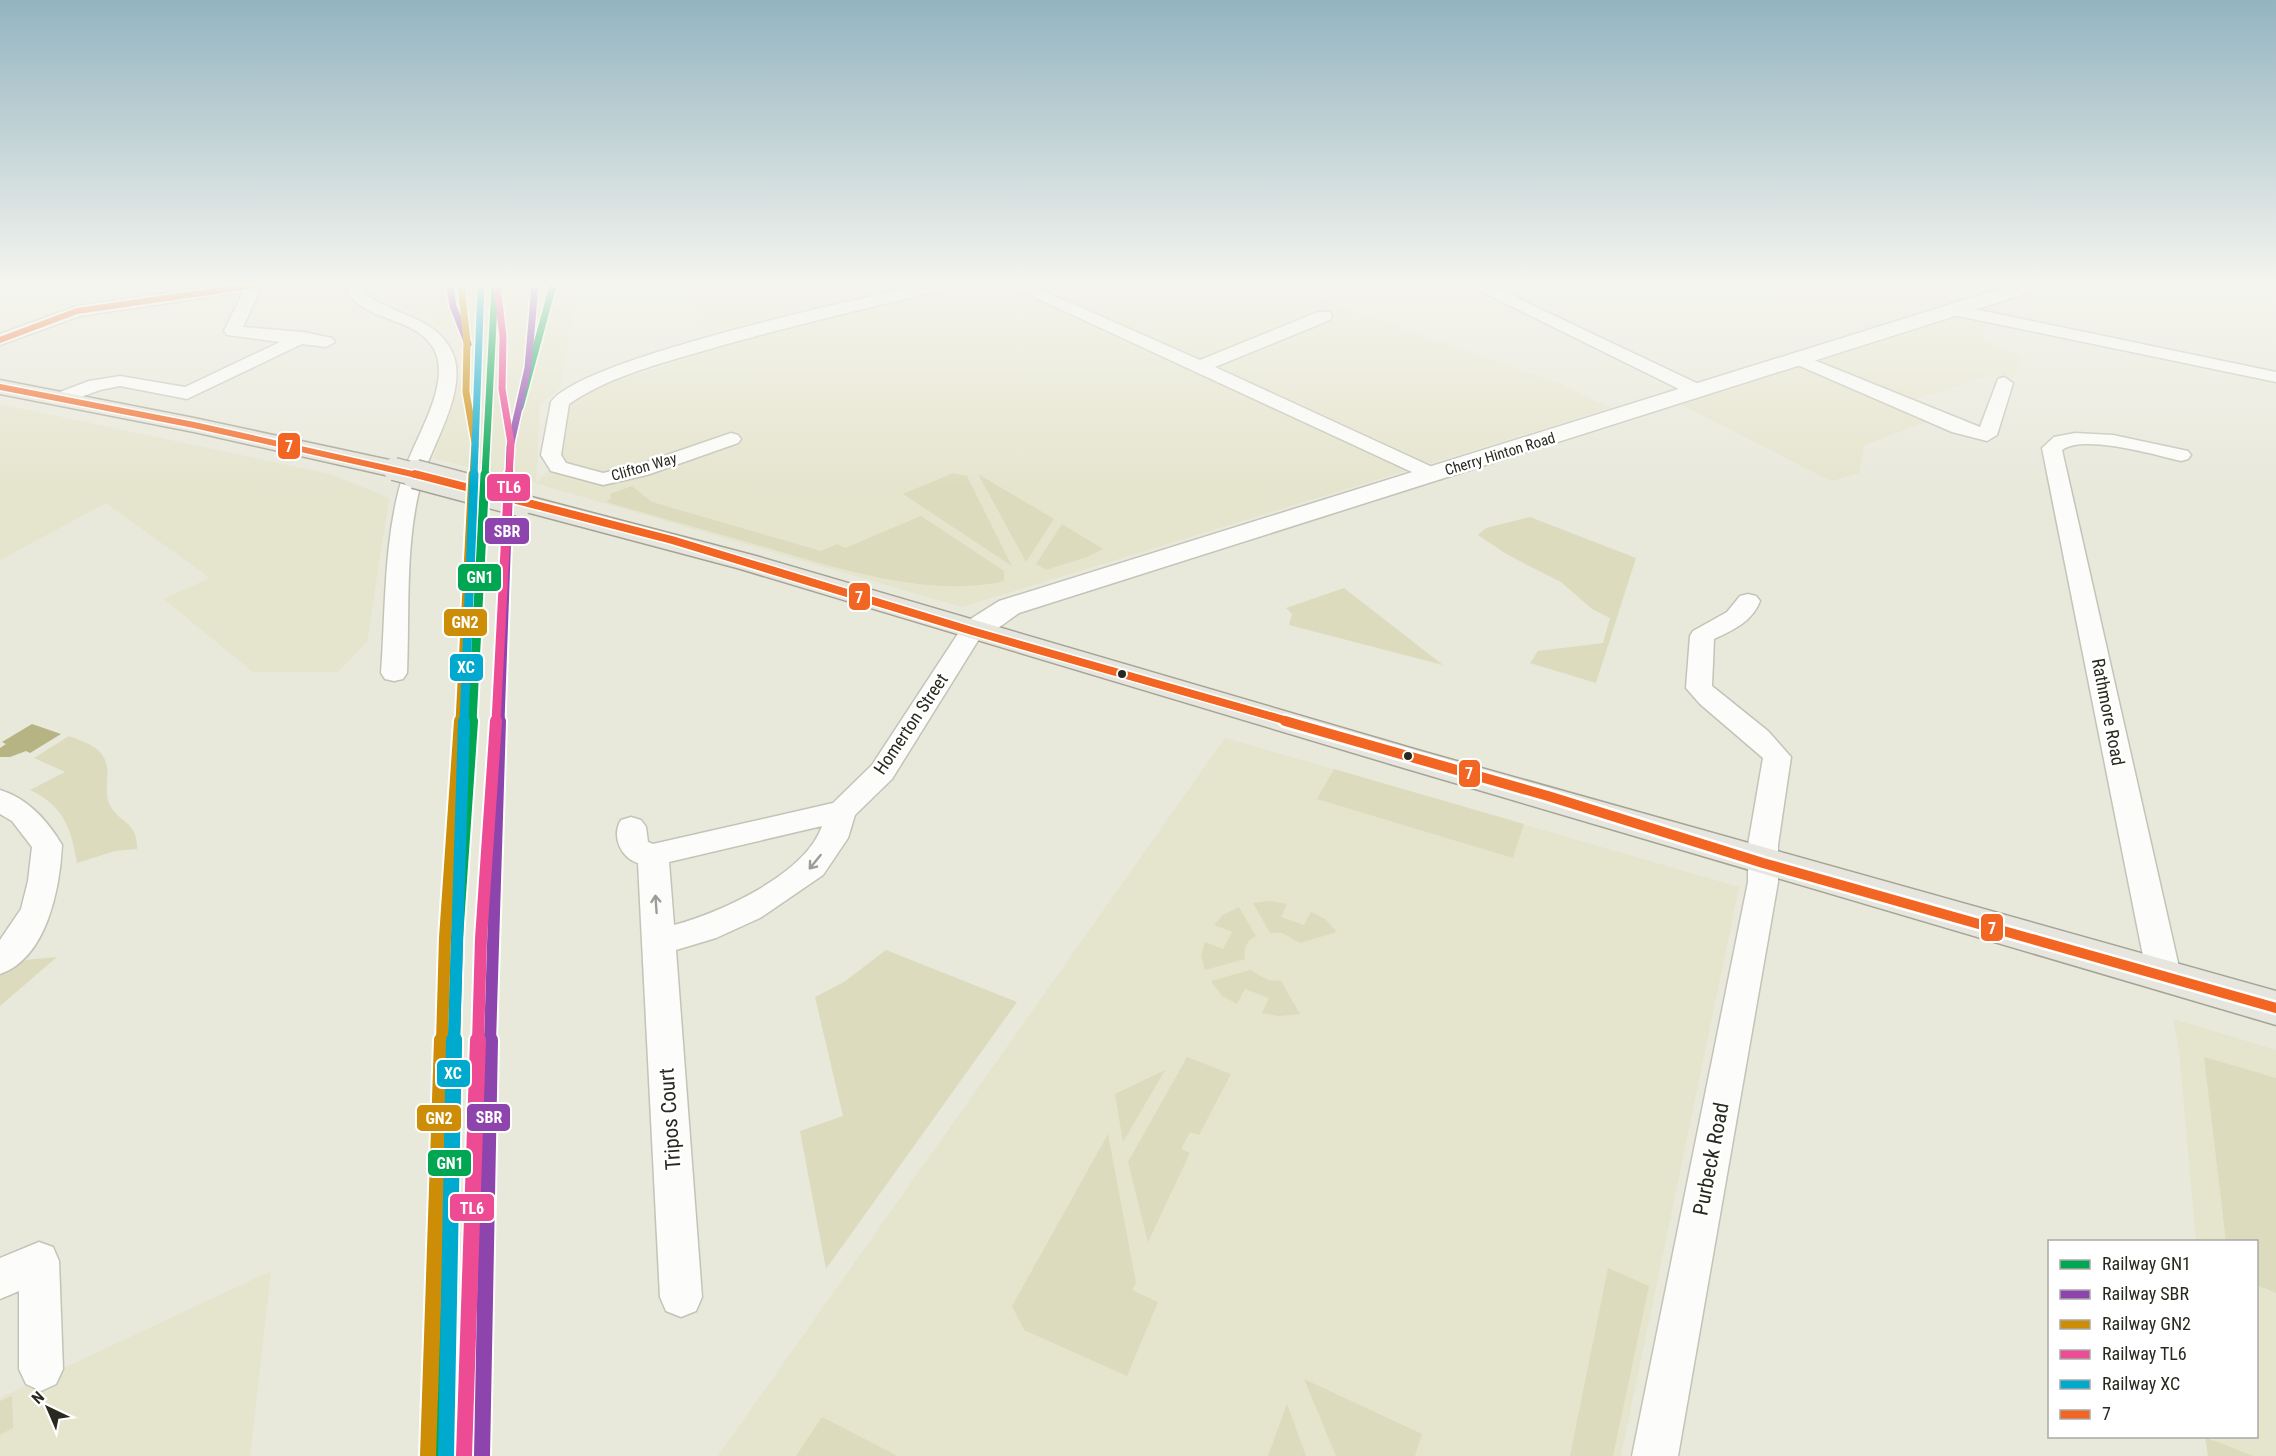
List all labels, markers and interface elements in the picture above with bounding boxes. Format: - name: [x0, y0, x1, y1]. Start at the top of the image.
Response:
- street label: Cherry Hinton Road: [1443, 429, 1557, 479]
- line badge: 7: [277, 432, 301, 460]
- text: 7: [285, 437, 293, 456]
- street label: Clifton Way: [609, 449, 679, 485]
- line badge: TL6: [486, 473, 531, 502]
- text: TL6: [497, 478, 521, 497]
- line badge: SBR: [484, 517, 530, 545]
- text: SBR: [494, 522, 520, 541]
- line badge: GN1: [457, 563, 502, 592]
- text: GN1: [466, 568, 494, 587]
- line badge: 7: [848, 582, 871, 611]
- text: 7: [855, 588, 863, 607]
- line badge: GN2: [443, 608, 488, 637]
- text: GN2: [451, 613, 479, 632]
- line badge: XC: [449, 653, 484, 682]
- street label: Rathmore Road: [2088, 656, 2129, 767]
- text: XC: [457, 658, 475, 677]
- unlabelled marker: [1116, 668, 1128, 680]
- street label: Homerton Street: [869, 669, 952, 778]
- unlabelled marker: [1402, 750, 1414, 762]
- line badge: 7: [1458, 759, 1481, 788]
- text: 7: [1465, 764, 1473, 783]
- one-way arrow: [808, 854, 822, 869]
- one-way arrow: [651, 894, 662, 914]
- line badge: 7: [1980, 913, 2004, 942]
- text: 7: [1988, 919, 1996, 938]
- line badge: XC: [436, 1059, 471, 1088]
- text: XC: [444, 1064, 462, 1083]
- street label: Tripos Court: [654, 1067, 686, 1171]
- street label: Purbeck Road: [1688, 1100, 1734, 1218]
- line badge: SBR: [466, 1103, 511, 1132]
- line badge: GN2: [416, 1104, 462, 1132]
- text: SBR: [476, 1108, 502, 1127]
- text: GN2: [425, 1109, 453, 1128]
- line badge: GN1: [427, 1149, 472, 1177]
- text: GN1: [436, 1154, 464, 1173]
- line badge: TL6: [449, 1193, 495, 1222]
- text: TL6: [460, 1199, 484, 1218]
- legend: [2048, 1240, 2258, 1438]
- text: Railway GN1: [2102, 1253, 2191, 1274]
- text: Railway SBR: [2102, 1283, 2189, 1304]
- text: Railway GN2: [2102, 1313, 2191, 1334]
- text: Railway TL6: [2102, 1343, 2187, 1364]
- text: Railway XC: [2102, 1373, 2180, 1394]
- north arrow: [18, 1378, 78, 1438]
- text: N: [28, 1387, 48, 1408]
- text: 7: [2102, 1403, 2111, 1424]

